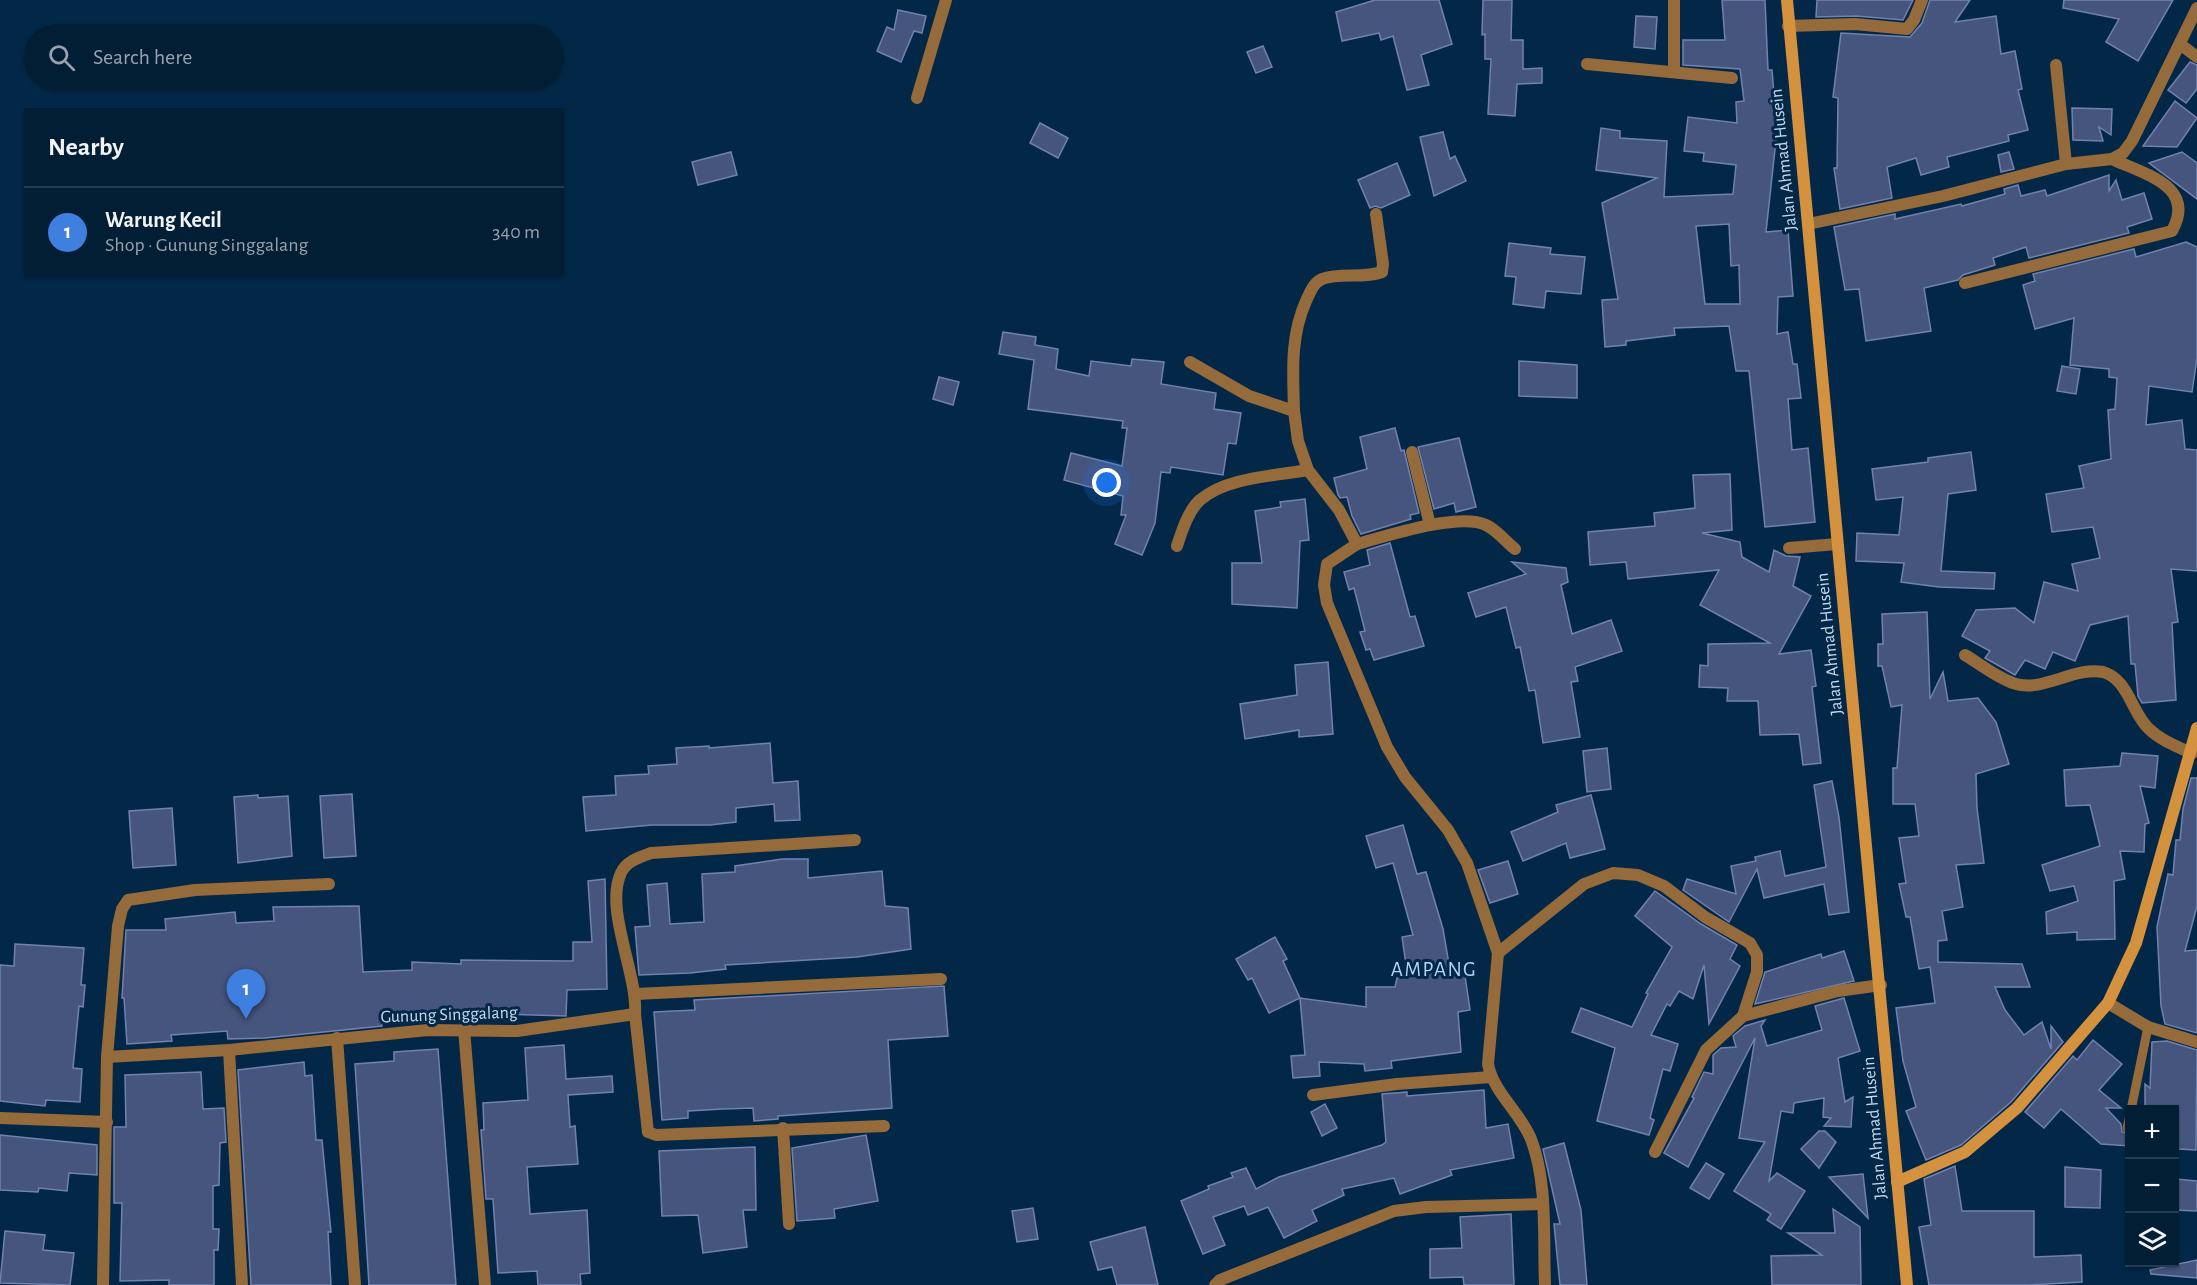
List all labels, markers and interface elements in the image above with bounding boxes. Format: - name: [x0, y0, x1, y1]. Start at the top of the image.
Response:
- search box: [24, 24, 564, 90]
- icon: search: [45, 41, 78, 74]
- text: Search here: [93, 46, 192, 68]
- street label: Jalan Ahmad Husein: [1768, 88, 1800, 232]
- text: Nearby: [48, 134, 124, 160]
- text: Warung Kecil: [105, 209, 222, 231]
- text: 1: [64, 222, 71, 242]
- text: 340 m: [492, 222, 540, 242]
- text: Shop · Gunung Singgalang: [105, 235, 308, 255]
- your location: [1092, 468, 1121, 497]
- street label: Jalan Ahmad Husein: [1814, 572, 1846, 716]
- district label: AMPANG: [1391, 959, 1477, 980]
- pin: 1: [226, 970, 266, 1019]
- street label: Gunung Singgalang: [380, 1004, 518, 1026]
- street label: Jalan Ahmad Husein: [1860, 1056, 1890, 1200]
- map controls: [2125, 1105, 2179, 1267]
- button: +: [2125, 1105, 2179, 1159]
- button: −: [2125, 1159, 2179, 1213]
- button: layers: [2125, 1213, 2179, 1267]

